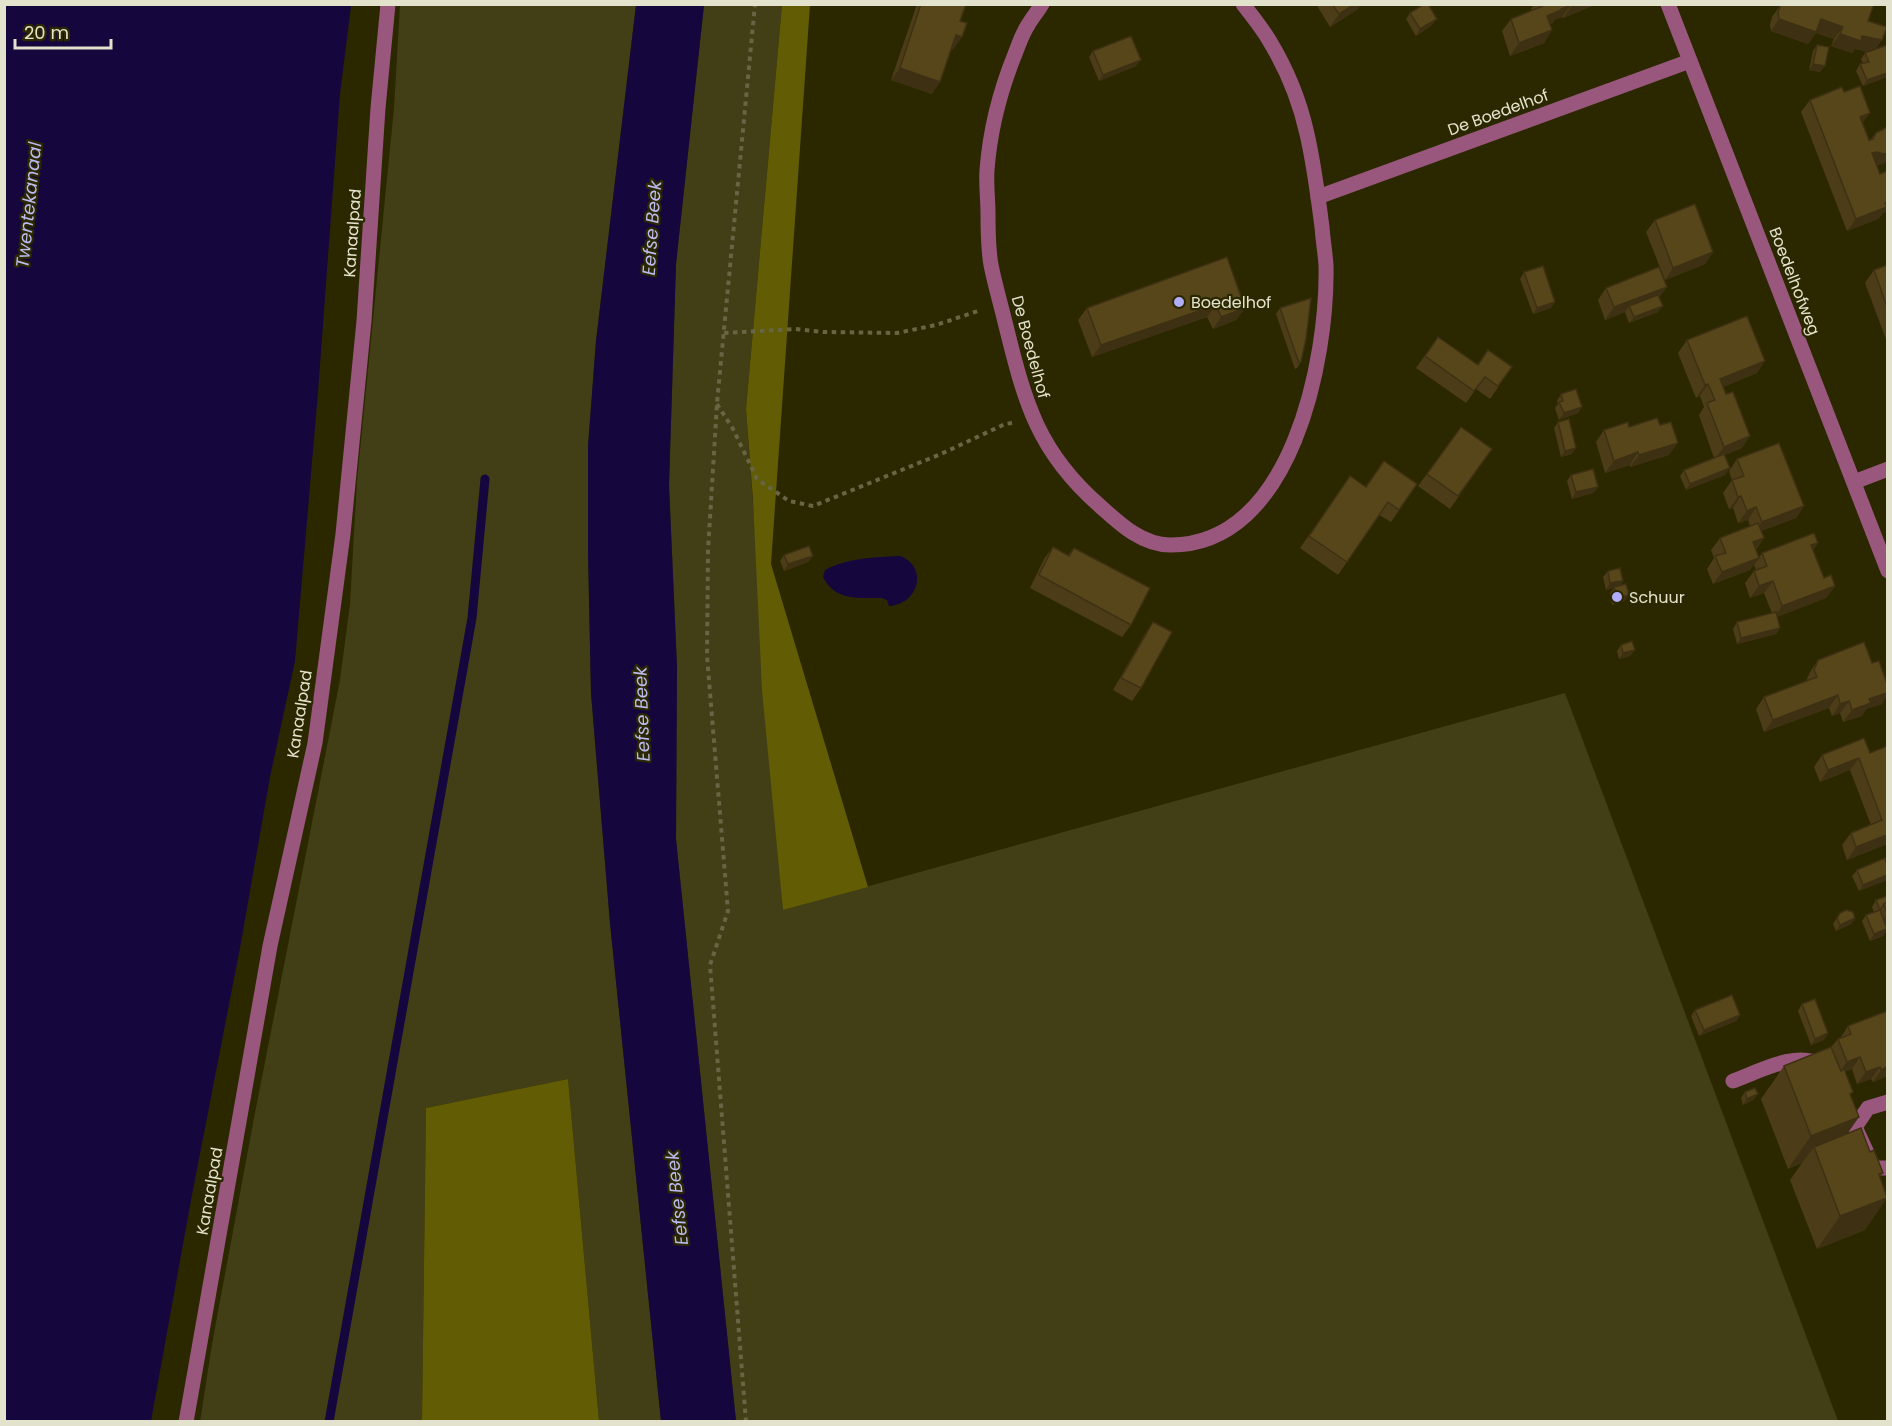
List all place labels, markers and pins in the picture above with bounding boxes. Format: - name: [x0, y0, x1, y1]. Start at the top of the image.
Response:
- place label: Boedelhof: [1191, 291, 1271, 314]
- marker: Boedelhof: [1172, 295, 1186, 309]
- place label: Schuur: [1629, 586, 1685, 609]
- marker: Schuur: [1610, 590, 1624, 604]

